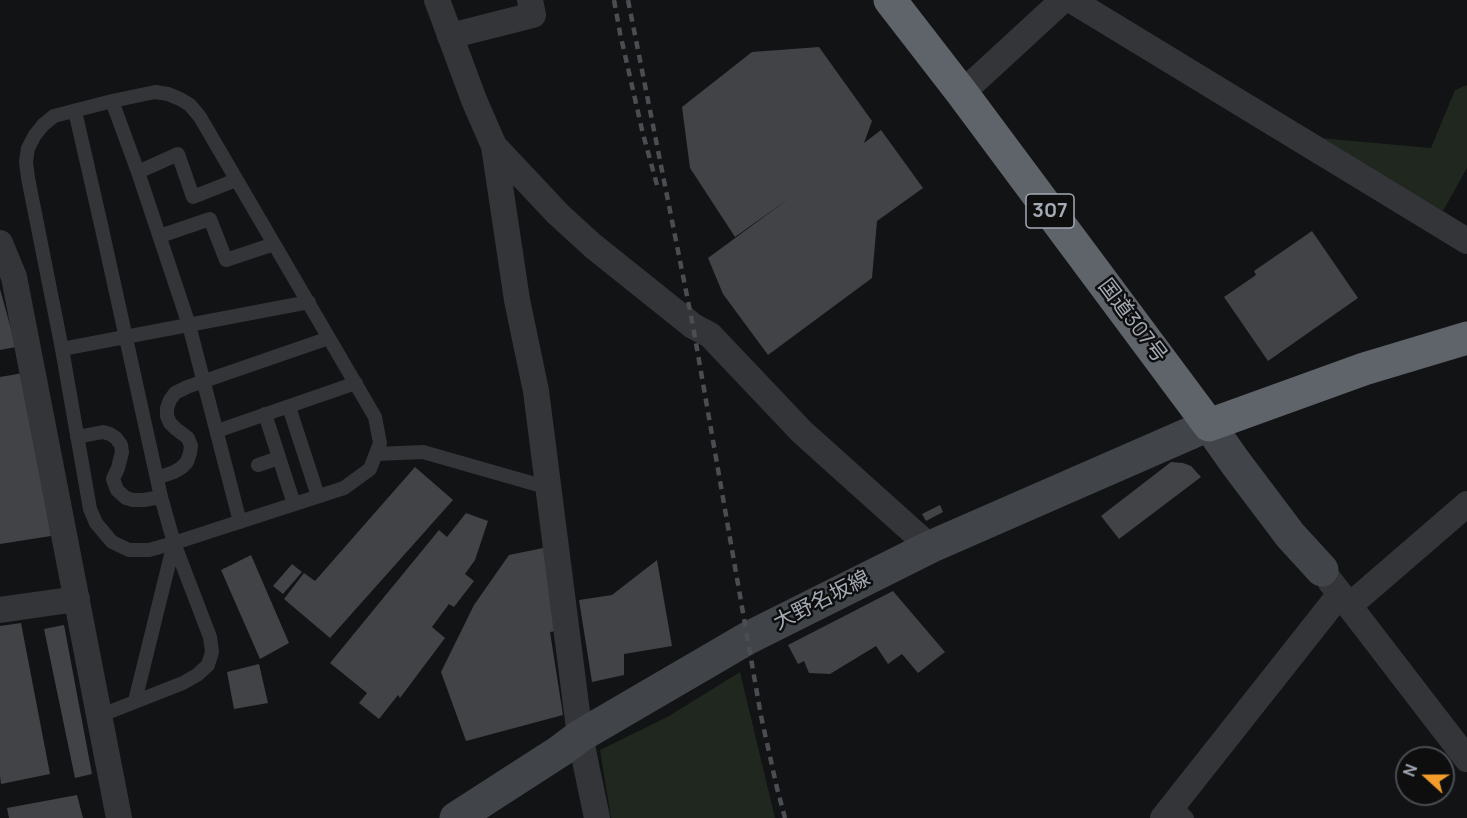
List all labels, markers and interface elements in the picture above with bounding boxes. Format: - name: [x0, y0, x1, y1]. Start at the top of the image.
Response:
- road number: 307: [1026, 194, 1074, 228]
- street label: 国道307号: [1092, 274, 1172, 368]
- street label: 大野名坂線: [770, 566, 874, 636]
- north arrow: [1395, 746, 1455, 806]
- text: N: [1398, 761, 1422, 780]

